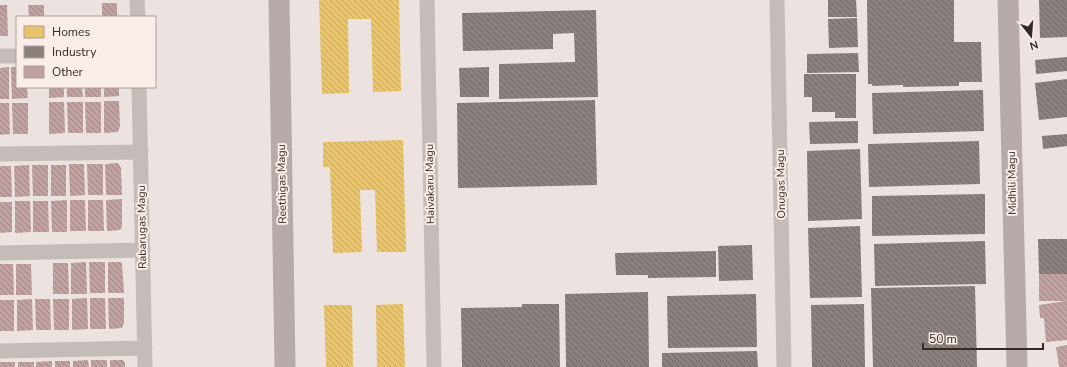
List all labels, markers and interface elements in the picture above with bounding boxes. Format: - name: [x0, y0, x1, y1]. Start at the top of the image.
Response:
- legend: [16, 16, 156, 88]
- north arrow: [1011, 16, 1051, 56]
- text: Homes: [52, 24, 90, 40]
- text: N: [1028, 37, 1040, 53]
- text: Industry: [52, 44, 97, 60]
- text: Other: [52, 64, 84, 80]
- street label: Reethigas Magu: [274, 144, 290, 224]
- street label: Haivakaru Magu: [422, 144, 438, 224]
- street label: Onugas Magu: [773, 149, 789, 219]
- street label: Midhili Magu: [1004, 151, 1020, 215]
- street label: Rabarugas Magu: [134, 185, 150, 269]
- scale bar: [923, 325, 1043, 351]
- text: 50 m: [929, 331, 957, 347]

